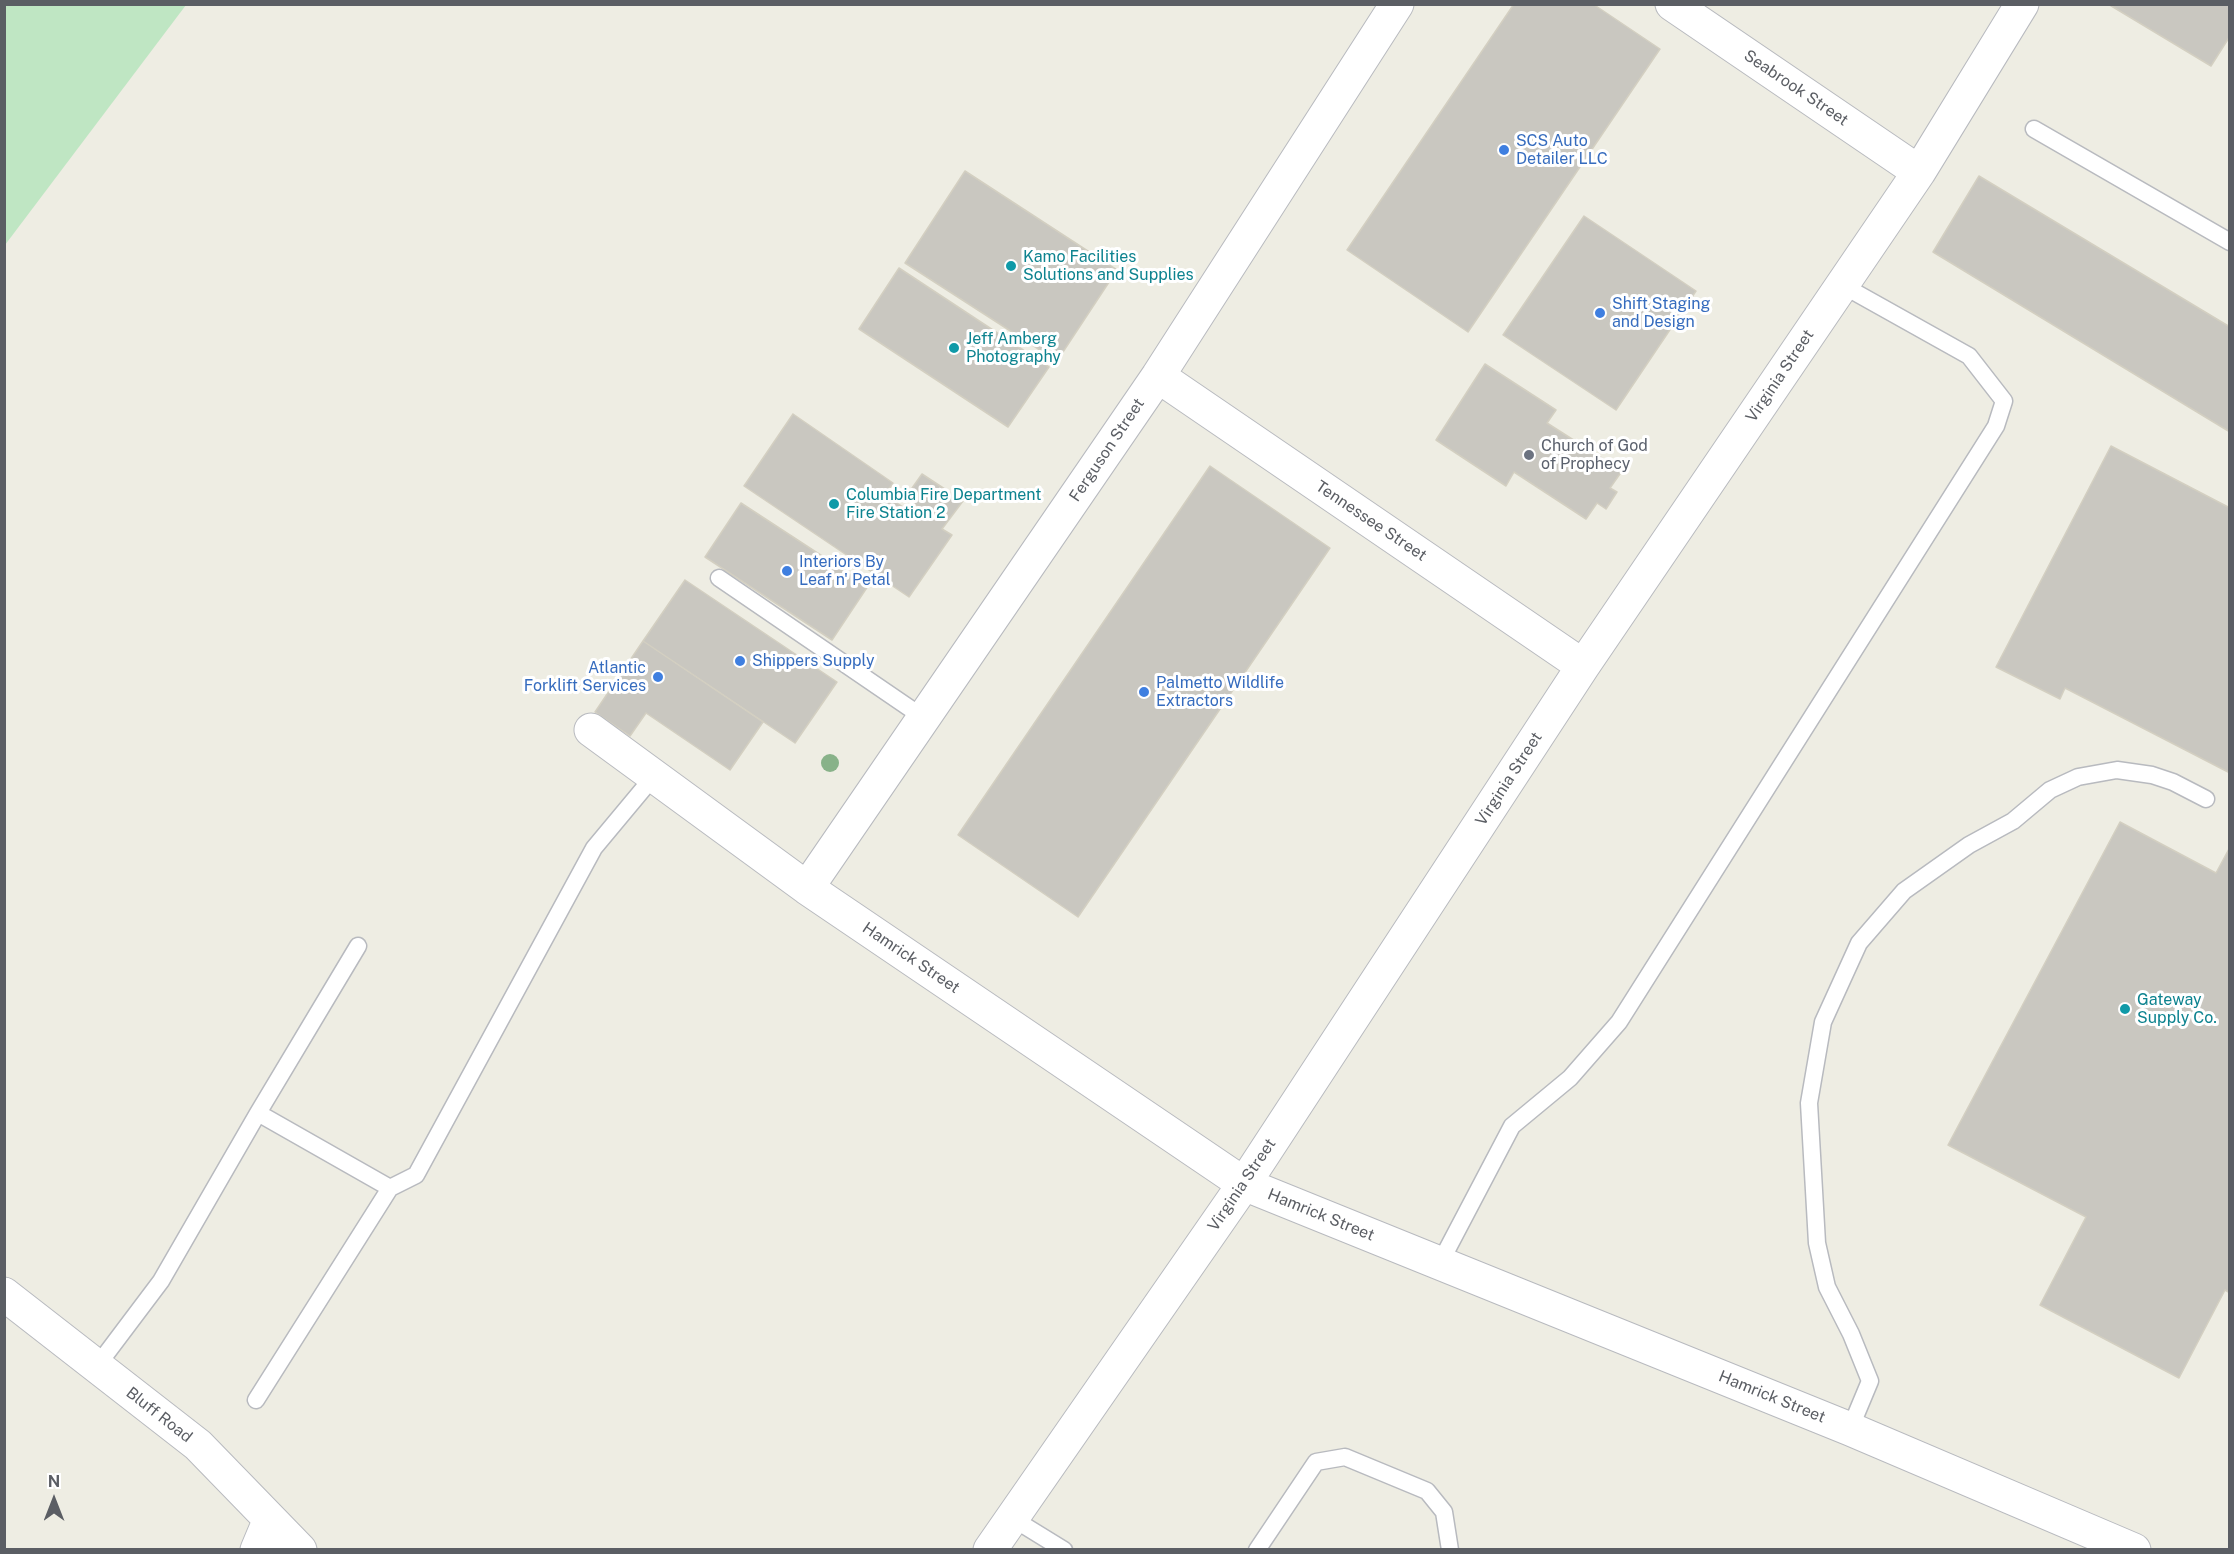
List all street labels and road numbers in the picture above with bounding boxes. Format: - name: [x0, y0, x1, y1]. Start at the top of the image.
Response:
- street label: Seabrook Street: [1740, 46, 1852, 130]
- street label: Virginia Street: [1742, 326, 1818, 426]
- street label: Ferguson Street: [1065, 395, 1149, 505]
- street label: Tennessee Street: [1312, 477, 1430, 565]
- street label: Virginia Street: [1472, 729, 1546, 829]
- street label: Hamrick Street: [859, 918, 963, 998]
- street label: Virginia Street: [1204, 1135, 1280, 1235]
- street label: Hamrick Street: [1265, 1185, 1377, 1245]
- street label: Hamrick Street: [1716, 1367, 1828, 1427]
- street label: Bluff Road: [122, 1383, 196, 1447]

